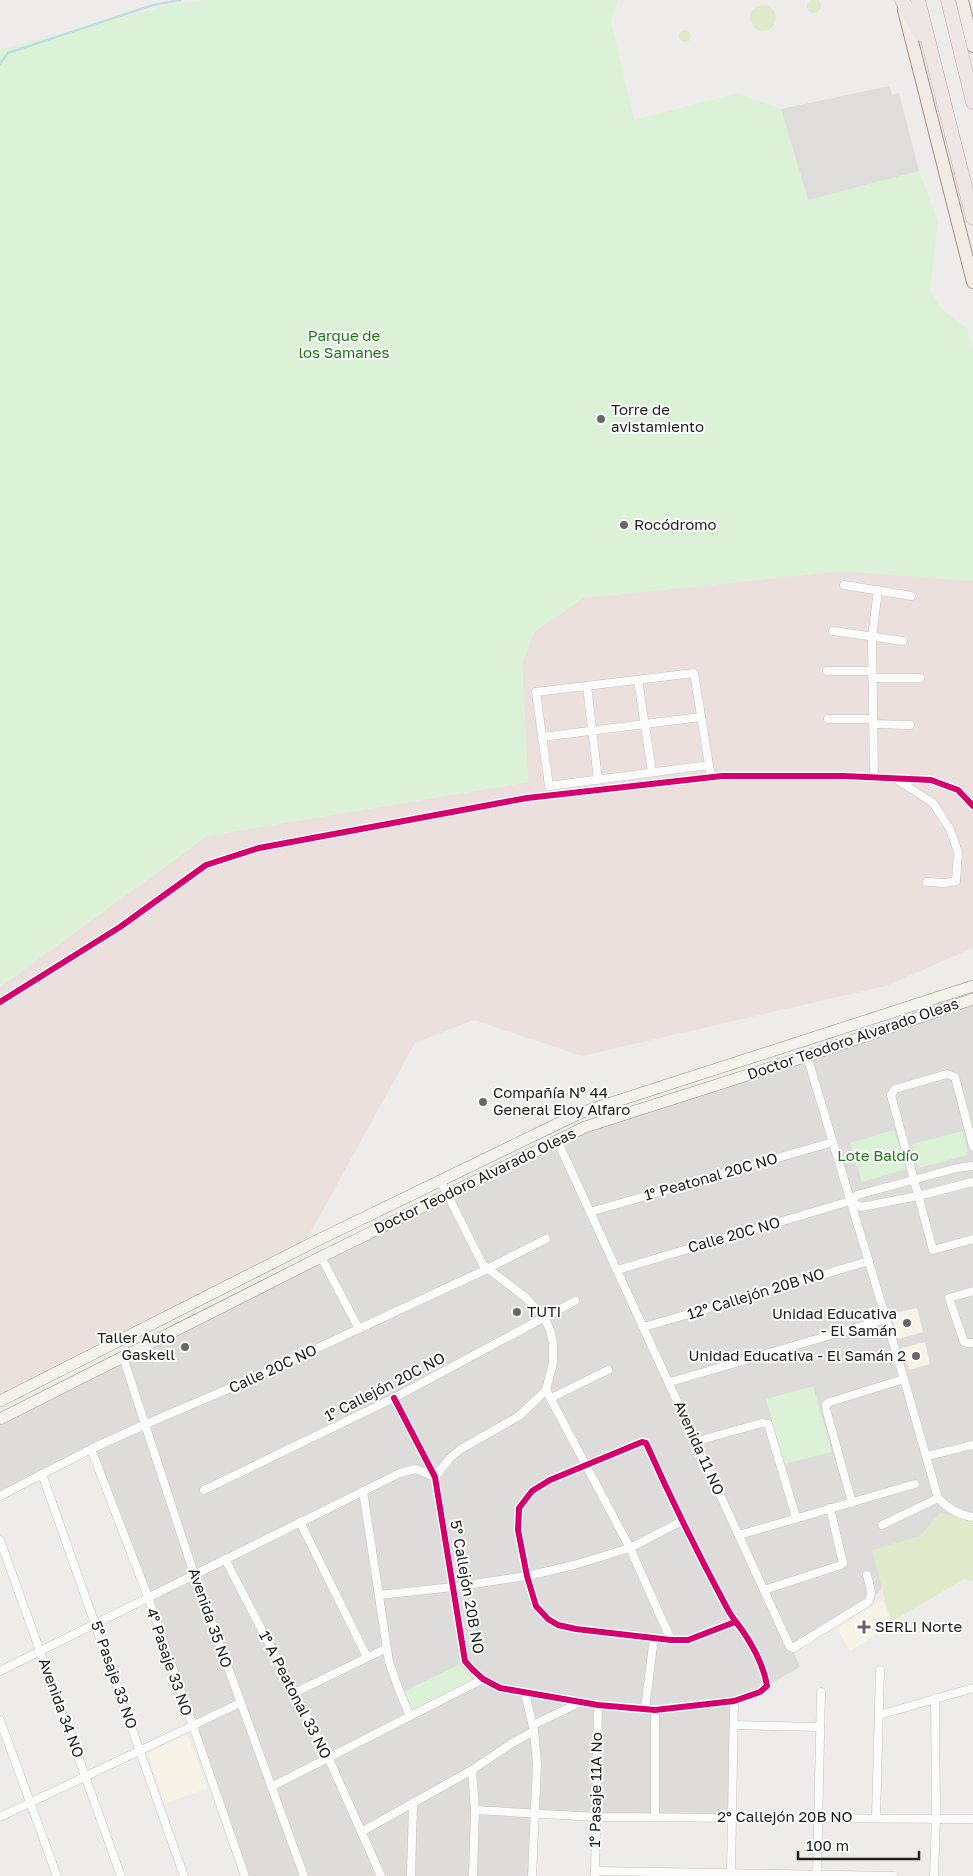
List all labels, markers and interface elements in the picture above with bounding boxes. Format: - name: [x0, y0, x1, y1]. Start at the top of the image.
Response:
- park label: Parque de los Samanes: [298, 326, 390, 361]
- place label: Torre de avistamiento: [611, 400, 704, 435]
- marker: Torre de avistamiento: [595, 413, 607, 425]
- place label: Rocódromo: [634, 515, 716, 533]
- marker: Rocódromo: [618, 519, 630, 531]
- street label: Doctor Teodoro Alvarado Oleas: [745, 993, 961, 1083]
- place label: Compañía Nº 44 General Eloy Alfaro: [493, 1083, 630, 1118]
- marker: Compañía Nº 44 General Eloy Alfaro: [477, 1096, 489, 1108]
- street label: Doctor Teodoro Alvarado Oleas: [371, 1123, 578, 1237]
- park label: Lote Baldío: [837, 1146, 919, 1164]
- street label: 1° Peatonal 20C NO: [642, 1148, 780, 1204]
- street label: Calle 20C NO: [686, 1212, 782, 1256]
- street label: 12° Callejón 20B NO: [685, 1264, 827, 1323]
- place label: TUTI: [527, 1302, 561, 1320]
- place label: Unidad Educativa - El Samán: [772, 1304, 897, 1339]
- marker: TUTI: [511, 1306, 523, 1318]
- marker: Unidad Educativa - El Samán: [901, 1317, 913, 1329]
- place label: Taller Auto Gaskell: [97, 1328, 175, 1363]
- street label: Calle 20C NO: [226, 1340, 319, 1396]
- marker: Taller Auto Gaskell: [179, 1341, 191, 1353]
- place label: Unidad Educativa - El Samán 2: [688, 1346, 906, 1364]
- street label: 1° Callejón 20C NO: [321, 1348, 448, 1424]
- marker: Unidad Educativa - El Samán 2: [910, 1350, 922, 1362]
- street label: Avenida 11 NO: [671, 1398, 729, 1498]
- street label: 5° Callejón 20B NO: [447, 1519, 489, 1655]
- street label: Avenida 35 NO: [185, 1565, 236, 1670]
- street label: 4° Pasaje 33 NO: [143, 1605, 197, 1718]
- place label: SERLI Norte: [875, 1617, 963, 1635]
- street label: 5° Pasaje 33 NO: [88, 1618, 142, 1731]
- marker: SERLI Norte: [857, 1620, 871, 1634]
- street label: 1° A Peatonal 33 NO: [256, 1628, 336, 1762]
- street label: Avenida 34 NO: [36, 1655, 88, 1760]
- street label: 1° Pasaje 11A No: [585, 1732, 605, 1848]
- street label: 2° Callejón 20B NO: [717, 1807, 853, 1825]
- scale bar: [798, 1828, 919, 1860]
- text: 100 m: [806, 1836, 849, 1854]

